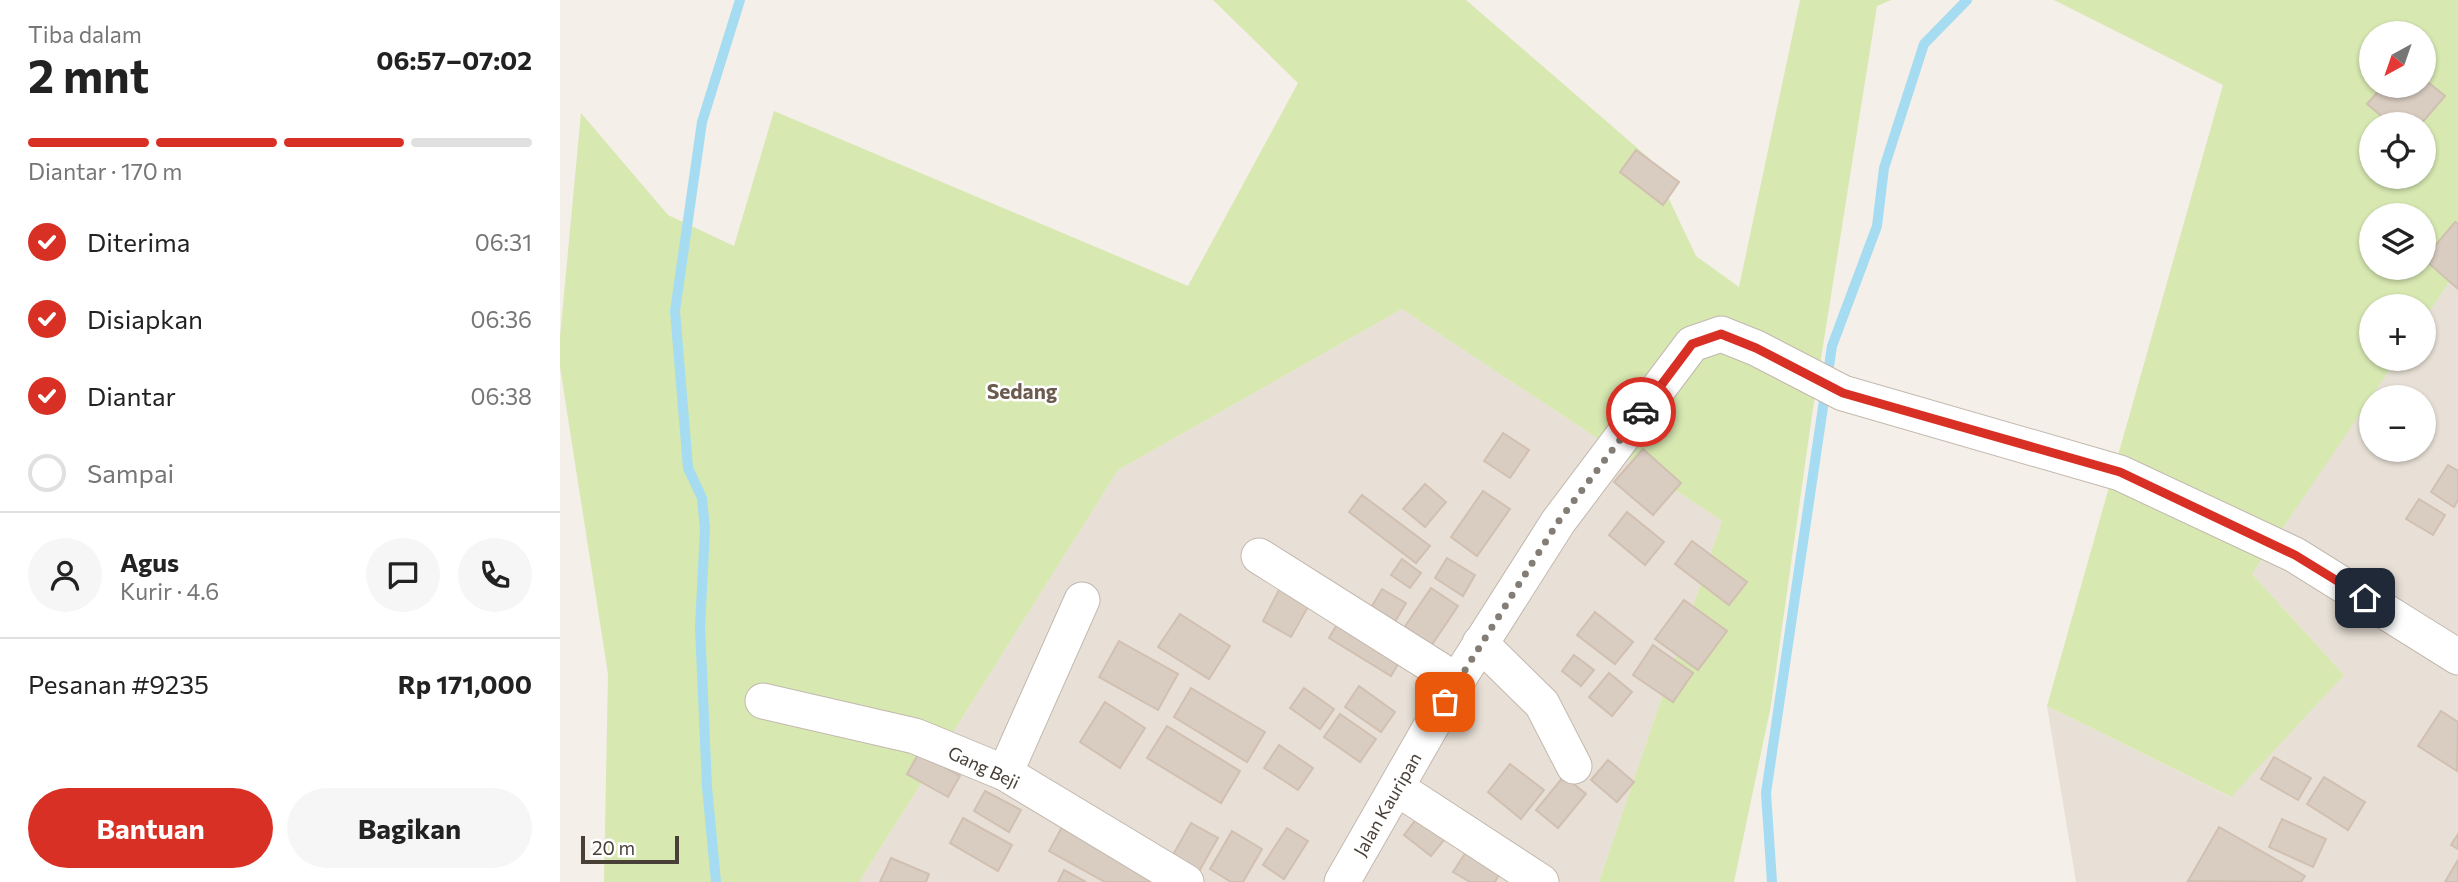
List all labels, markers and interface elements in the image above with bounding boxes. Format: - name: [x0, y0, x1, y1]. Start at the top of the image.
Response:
- text: Tiba dalam: [28, 20, 142, 48]
- north arrow: [2359, 21, 2436, 98]
- map controls: [2359, 21, 2436, 462]
- text: 06:57–07:02: [376, 44, 532, 75]
- text: 2 mnt: [28, 46, 149, 102]
- button: locate: [2359, 112, 2436, 189]
- text: Diantar · 170 m: [28, 157, 182, 185]
- button: layers: [2359, 203, 2436, 280]
- icon: check: [28, 223, 66, 261]
- text: Diterima: [87, 226, 190, 257]
- text: 06:31: [475, 228, 532, 256]
- button: +: [2359, 294, 2436, 371]
- icon: check: [28, 300, 66, 338]
- text: Disiapkan: [87, 303, 203, 334]
- text: 06:36: [471, 305, 532, 333]
- icon: check: [28, 377, 66, 415]
- courier: [1606, 377, 1676, 447]
- district label: Sedang: [987, 378, 1058, 403]
- text: Diantar: [87, 380, 176, 411]
- text: 06:38: [471, 382, 532, 410]
- button: −: [2359, 385, 2436, 462]
- icon: car: [1622, 393, 1660, 431]
- text: Sampai: [87, 457, 174, 488]
- button: person: [28, 538, 102, 612]
- button: chat: [366, 538, 440, 612]
- button: phone: [458, 538, 532, 612]
- text: Agus: [120, 546, 179, 577]
- pin: [2335, 568, 2395, 628]
- text: Kurir · 4.6: [120, 577, 219, 605]
- icon: home: [2346, 579, 2384, 617]
- text: Pesanan #9235: [28, 668, 209, 699]
- text: Rp 171,000: [398, 668, 532, 699]
- pin: [1415, 672, 1475, 732]
- icon: bag: [1426, 683, 1464, 721]
- street label: Gang Beji: [945, 741, 1023, 793]
- street label: Jalan Kauripan: [1348, 748, 1426, 860]
- button: Bantuan: [28, 788, 273, 868]
- button: Bagikan: [287, 788, 532, 868]
- scale bar: [581, 833, 679, 865]
- text: 20 m: [592, 836, 635, 859]

